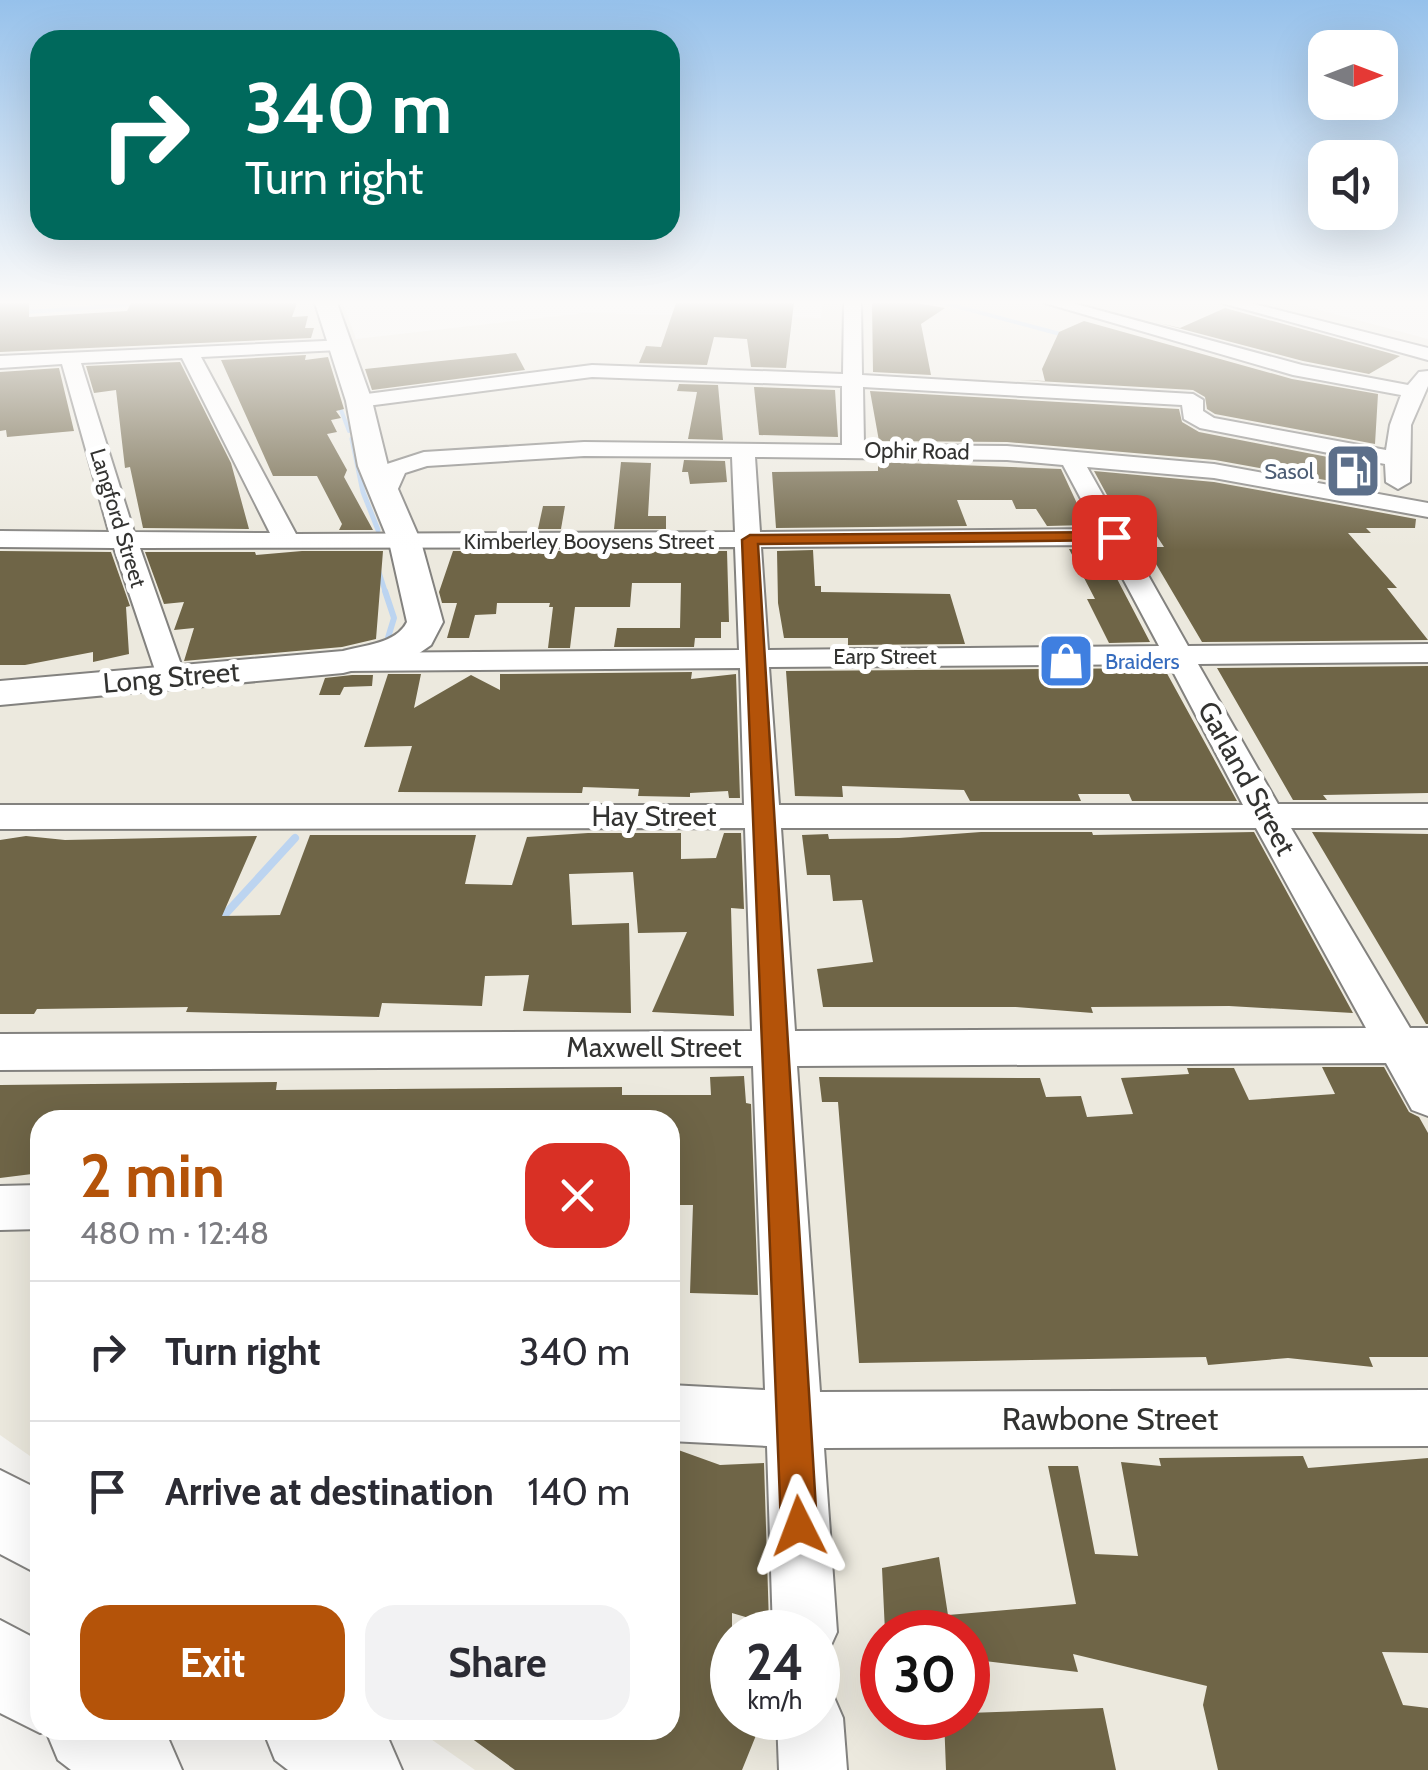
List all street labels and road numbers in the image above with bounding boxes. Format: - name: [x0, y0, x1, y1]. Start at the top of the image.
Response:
- street label: Ophir Road: [864, 437, 970, 465]
- street label: Langford Street: [84, 445, 152, 592]
- street label: Kimberley Booysens Street: [463, 528, 715, 555]
- street label: Earp Street: [833, 643, 937, 670]
- street label: Long Street: [101, 654, 241, 700]
- street label: Garland Street: [1191, 695, 1303, 861]
- street label: Hay Street: [592, 799, 716, 833]
- street label: Maxwell Street: [566, 1030, 742, 1064]
- street label: Rawbone Street: [1002, 1399, 1218, 1438]

